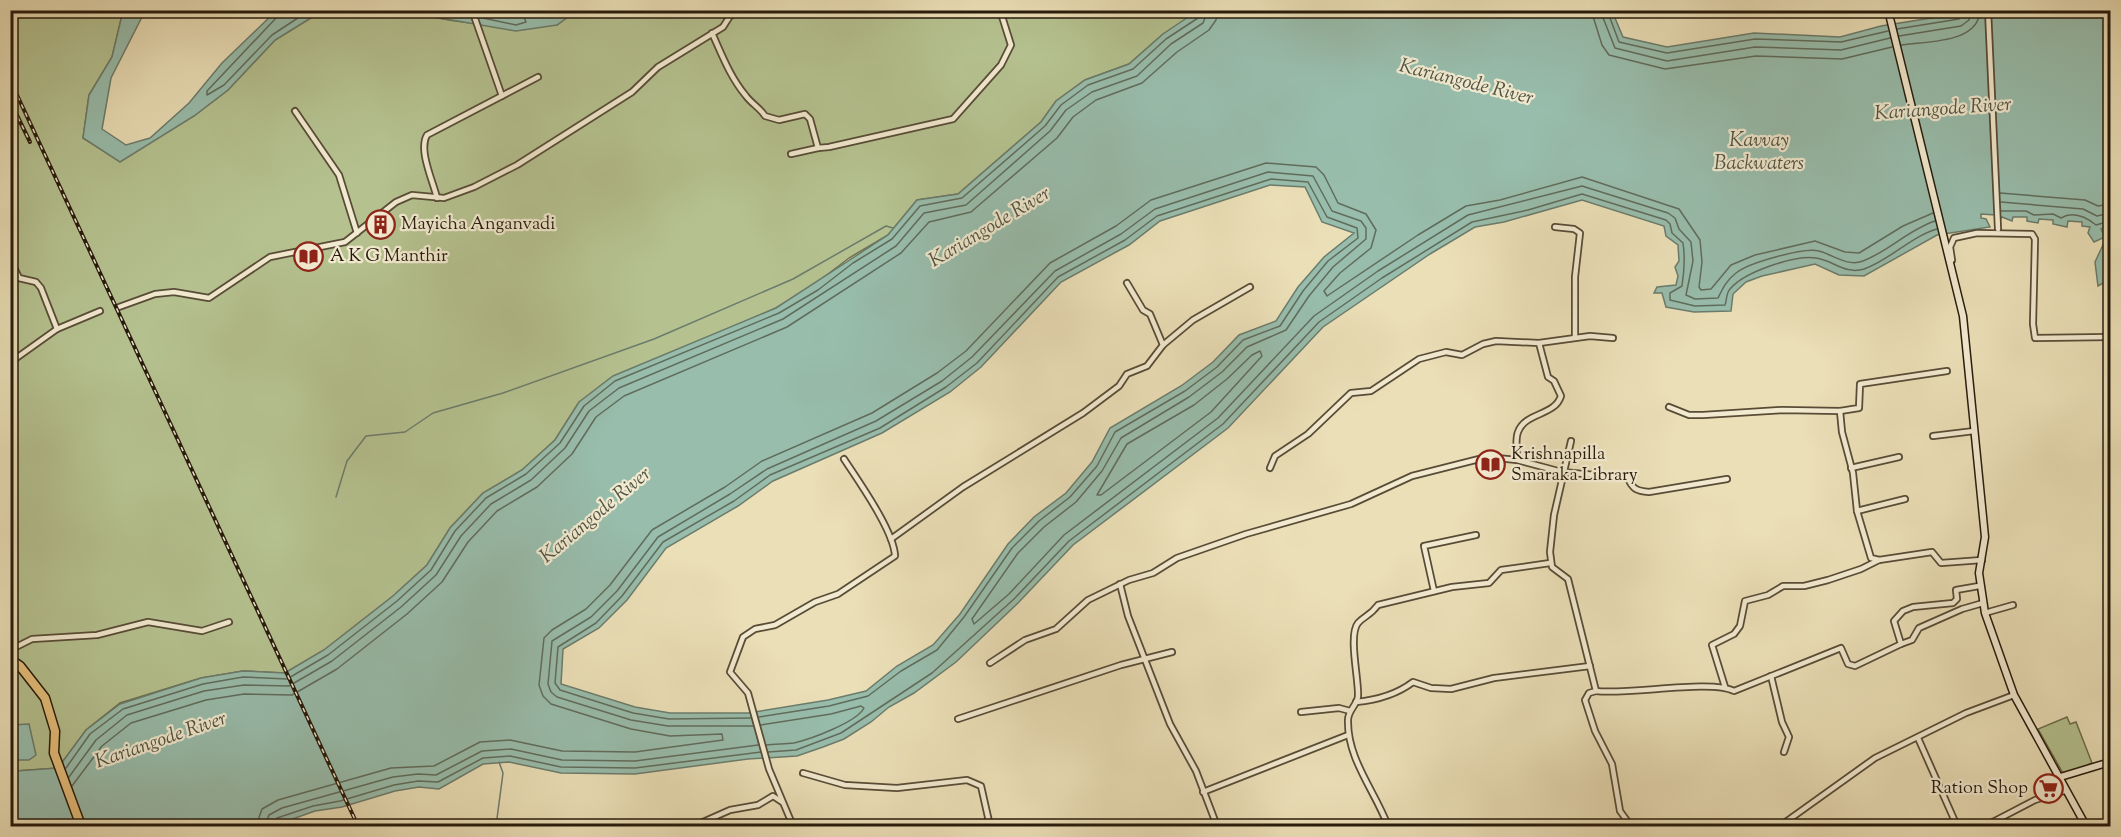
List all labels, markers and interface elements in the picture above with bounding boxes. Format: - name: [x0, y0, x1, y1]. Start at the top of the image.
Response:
- water label: Kariangode River: [1396, 52, 1536, 114]
- water label: Kariangode River: [1873, 91, 2013, 129]
- water label: Kavvay Backwaters: [1714, 127, 1804, 179]
- water label: Kariangode River: [924, 180, 1056, 276]
- building icon: Mayicha Anganvadi: [364, 209, 396, 241]
- place label: Mayicha Anganvadi: [401, 212, 555, 238]
- library icon: A K G Manthir: [293, 241, 325, 273]
- place label: A K G Manthir: [330, 244, 448, 270]
- place label: Krishnapilla Smaraka Library: [1511, 442, 1638, 489]
- library icon: Krishnapilla Smaraka Library: [1474, 449, 1506, 481]
- water label: Kariangode River: [534, 461, 658, 571]
- water label: Kariangode River: [91, 705, 231, 777]
- supermarket icon: Ration Shop: [2033, 773, 2065, 805]
- place label: Ration Shop: [1931, 776, 2028, 802]

